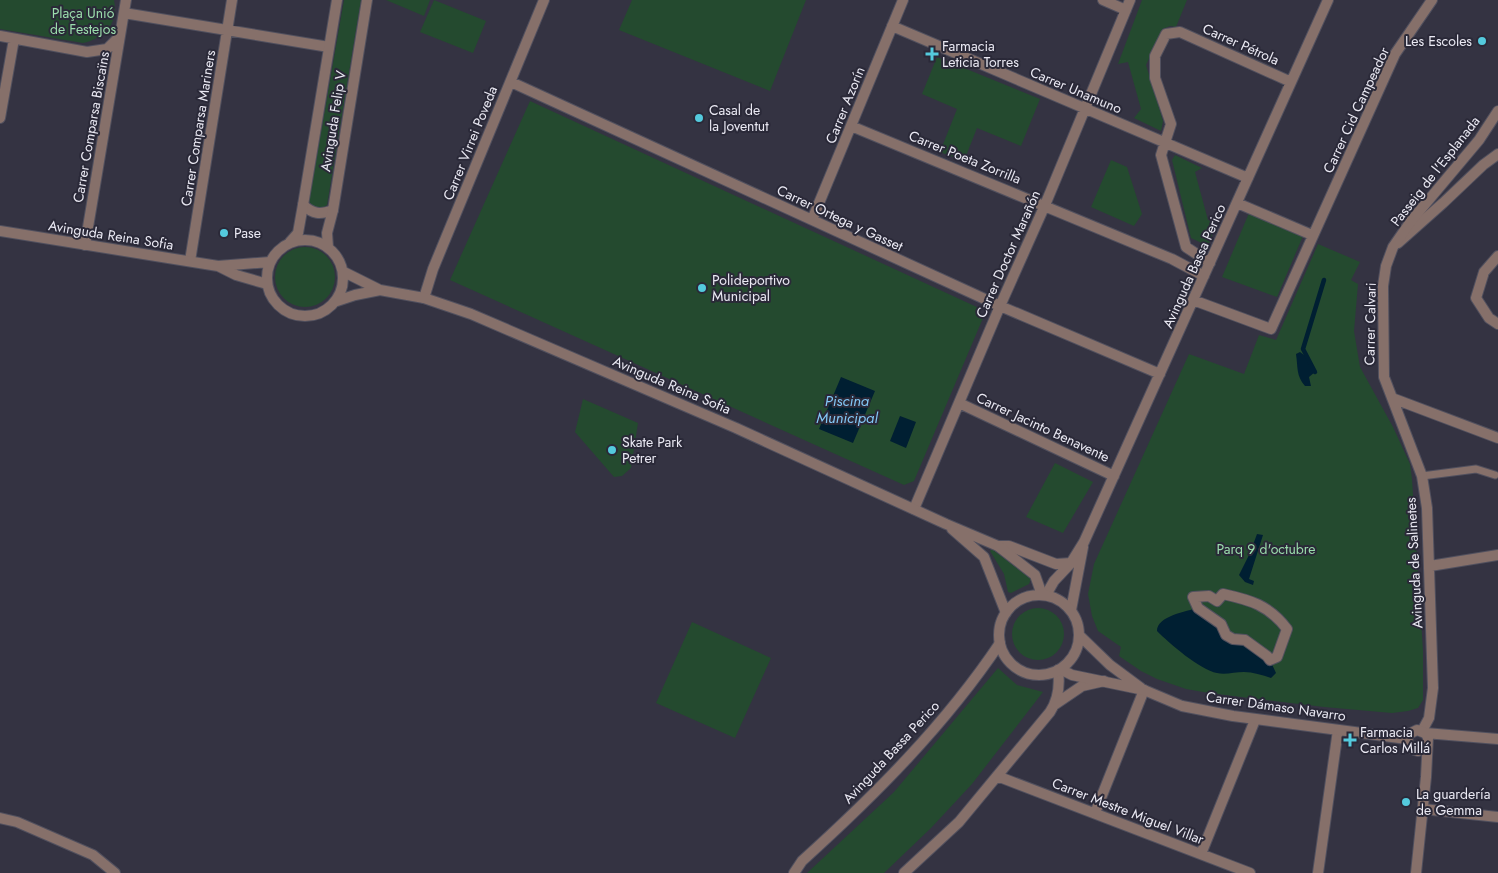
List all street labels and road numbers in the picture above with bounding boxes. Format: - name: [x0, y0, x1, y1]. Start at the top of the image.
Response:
- street label: Carrer Pétrola: [1199, 18, 1283, 70]
- street label: Carrer Cid Campeador: [1318, 44, 1394, 176]
- street label: Carrer Comparsa Mariners: [176, 48, 220, 207]
- street label: Carrer Comparsa Biscaïns: [68, 49, 114, 204]
- street label: Carrer Unamuno: [1027, 62, 1125, 118]
- street label: Carrer Azorín: [820, 63, 870, 147]
- street label: Avinguda Felip V: [315, 68, 351, 173]
- street label: Carrer Virrei Poveda: [438, 83, 502, 203]
- street label: Passeig de l'Esplanada: [1386, 112, 1484, 230]
- street label: Carrer Poeta Zorrilla: [906, 125, 1024, 189]
- street label: Carrer Ortega y Gasset: [774, 180, 907, 256]
- street label: Carrer Doctor Marañón: [971, 187, 1045, 321]
- street label: Avinguda Bassa Perico: [1158, 200, 1231, 331]
- street label: Avinguda Reina Sofia: [47, 215, 175, 255]
- street label: Carrer Calvari: [1359, 282, 1381, 366]
- street label: Avinguda Reina Sofia: [610, 351, 734, 419]
- street label: Carrer Jacinto Benavente: [973, 387, 1113, 467]
- street label: Avinguda de Salinetes: [1401, 497, 1427, 629]
- street label: Carrer Dámaso Navarro: [1205, 686, 1347, 726]
- street label: Avinguda Bassa Perico: [838, 696, 944, 808]
- street label: Carrer Mestre Miguel Villar: [1049, 773, 1207, 849]

